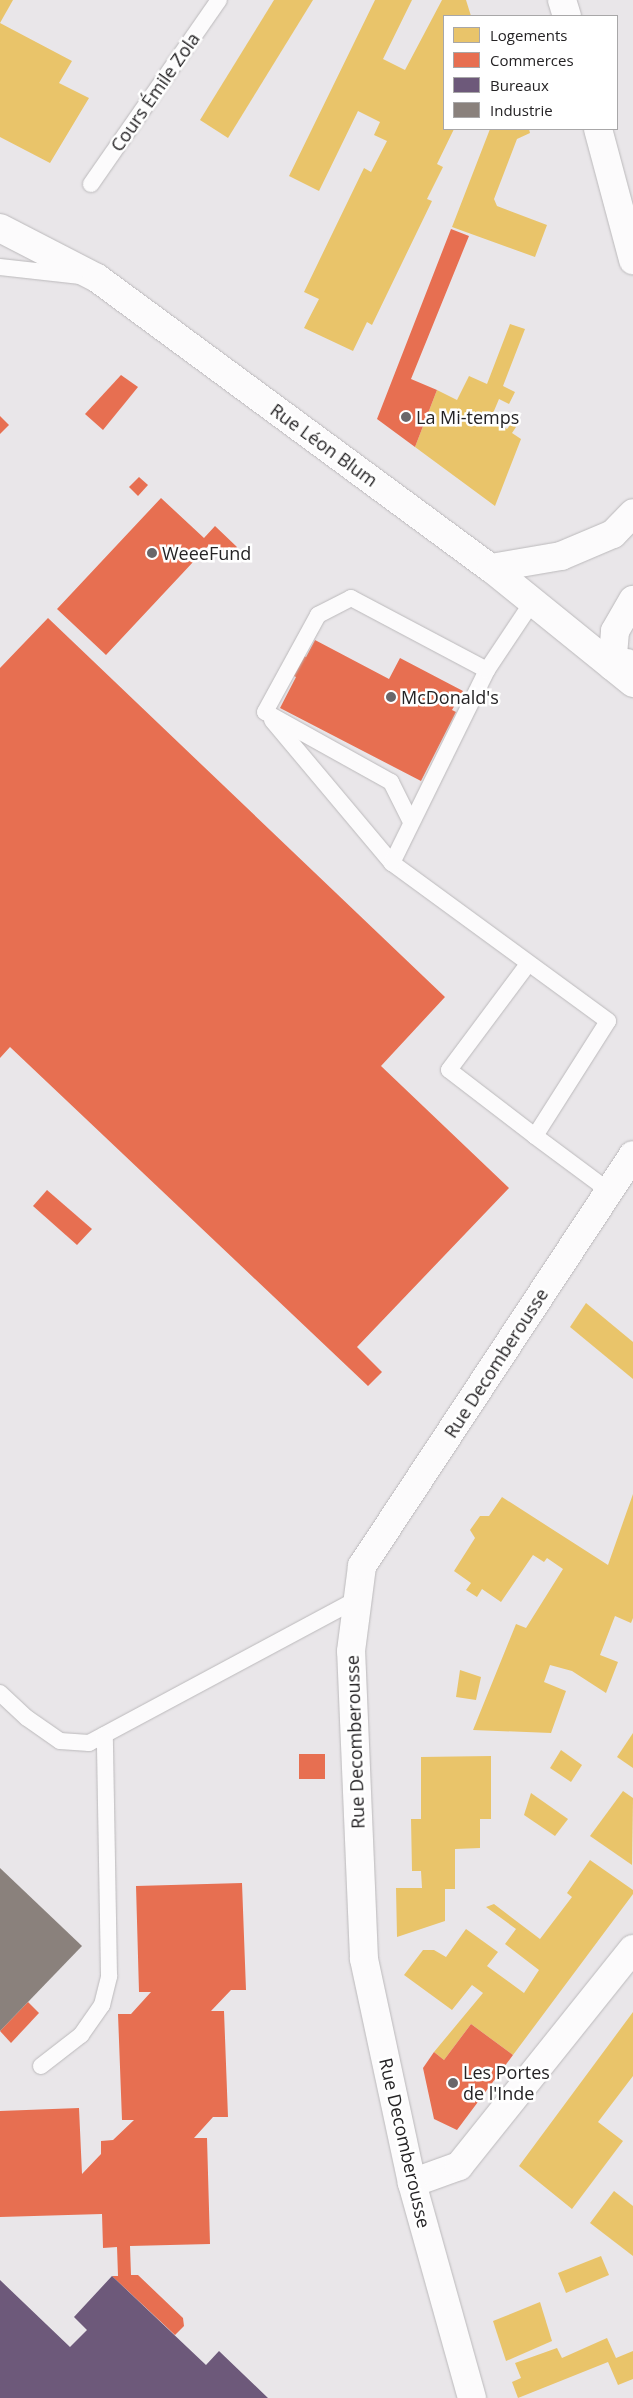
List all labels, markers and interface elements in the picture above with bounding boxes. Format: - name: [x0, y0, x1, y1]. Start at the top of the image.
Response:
- legend: [443, 15, 618, 130]
- text: Logements: [490, 25, 567, 45]
- street label: Cours Émile Zola: [106, 28, 204, 156]
- text: Commerces: [490, 50, 574, 70]
- text: Bureaux: [490, 75, 549, 95]
- text: Industrie: [490, 100, 553, 120]
- street label: Rue Léon Blum: [266, 399, 382, 491]
- place label: La Mi-temps: [416, 406, 519, 428]
- marker: La Mi-temps: [400, 411, 412, 423]
- place label: WeeeFund: [162, 542, 251, 564]
- marker: WeeeFund: [146, 547, 158, 559]
- place label: McDonald's: [401, 686, 499, 708]
- marker: McDonald's: [385, 691, 397, 703]
- street label: Rue Decomberousse: [440, 1284, 552, 1442]
- street label: Rue Decomberousse: [341, 1655, 369, 1829]
- street label: Rue Decomberousse: [375, 2056, 435, 2230]
- place label: Les Portes de l'Inde: [463, 2062, 550, 2104]
- marker: Les Portes de l'Inde: [447, 2077, 459, 2089]

